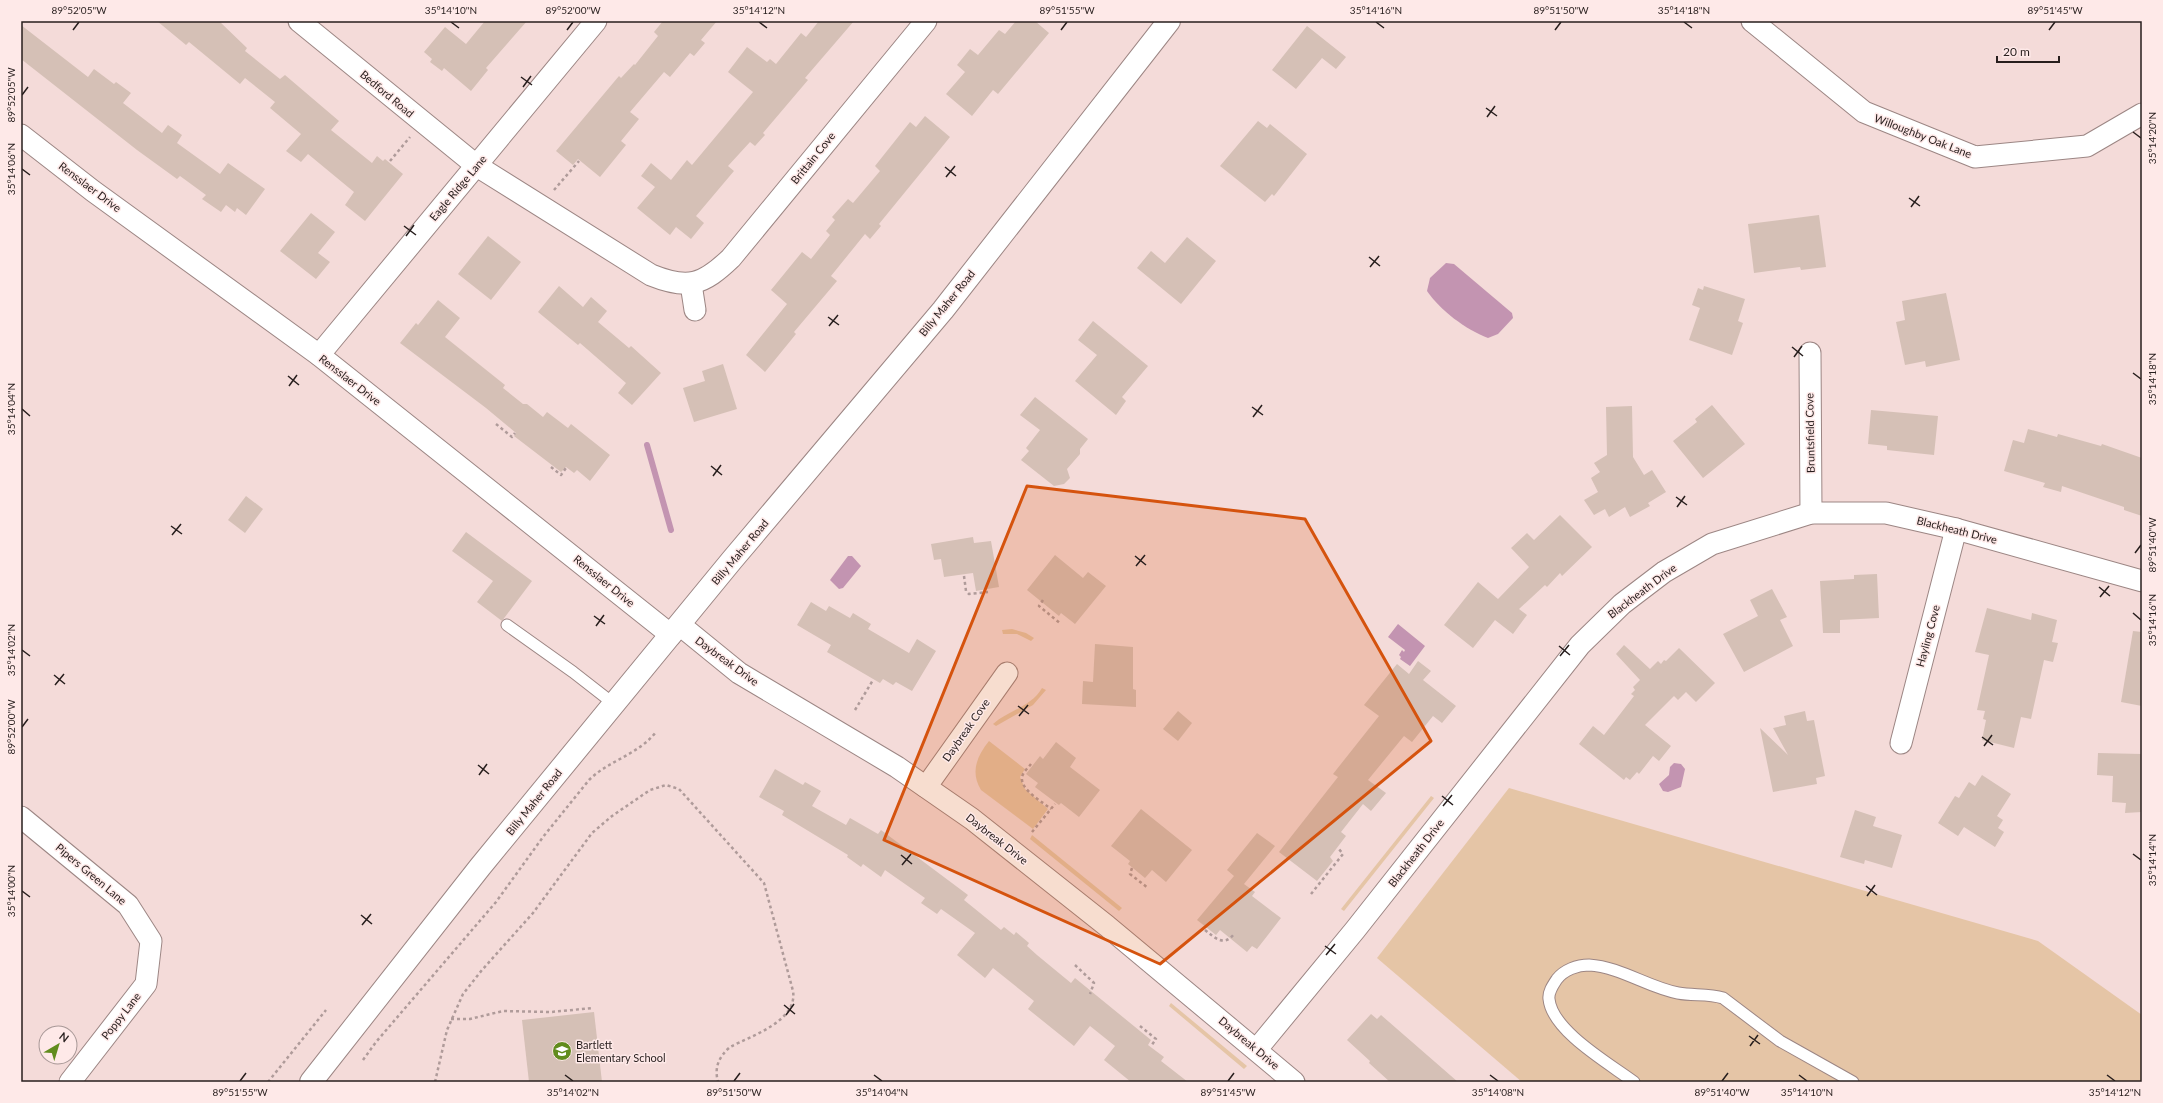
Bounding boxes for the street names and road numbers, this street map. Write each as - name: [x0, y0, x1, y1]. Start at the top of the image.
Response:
- street label: Bedford Road: [358, 67, 417, 120]
- street label: Willoughby Oak Lane: [1873, 111, 1974, 160]
- street label: Brittain Cove: [788, 129, 838, 186]
- street label: Eagle Ridge Lane: [426, 152, 489, 223]
- street label: Rensslaer Drive: [57, 159, 124, 214]
- street label: Billy Maher Road: [916, 267, 977, 338]
- street label: Rensslaer Drive: [317, 351, 384, 408]
- street label: Bruntsfield Cove: [1802, 393, 1817, 473]
- street label: Blackheath Drive: [1916, 513, 1999, 546]
- street label: Billy Maher Road: [708, 516, 771, 587]
- street label: Rensslaer Drive: [571, 552, 638, 609]
- street label: Blackheath Drive: [1605, 561, 1679, 621]
- street label: Hayling Cove: [1913, 603, 1942, 668]
- street label: Daybreak Drive: [693, 633, 762, 688]
- street label: Daybreak Cove: [939, 696, 992, 764]
- street label: Billy Maher Road: [503, 766, 564, 837]
- street label: Daybreak Drive: [964, 810, 1031, 867]
- street label: Blackheath Drive: [1385, 816, 1446, 889]
- street label: Pipers Green Lane: [53, 840, 129, 907]
- street label: Poppy Lane: [98, 989, 143, 1042]
- street label: Daybreak Drive: [1216, 1014, 1282, 1072]

